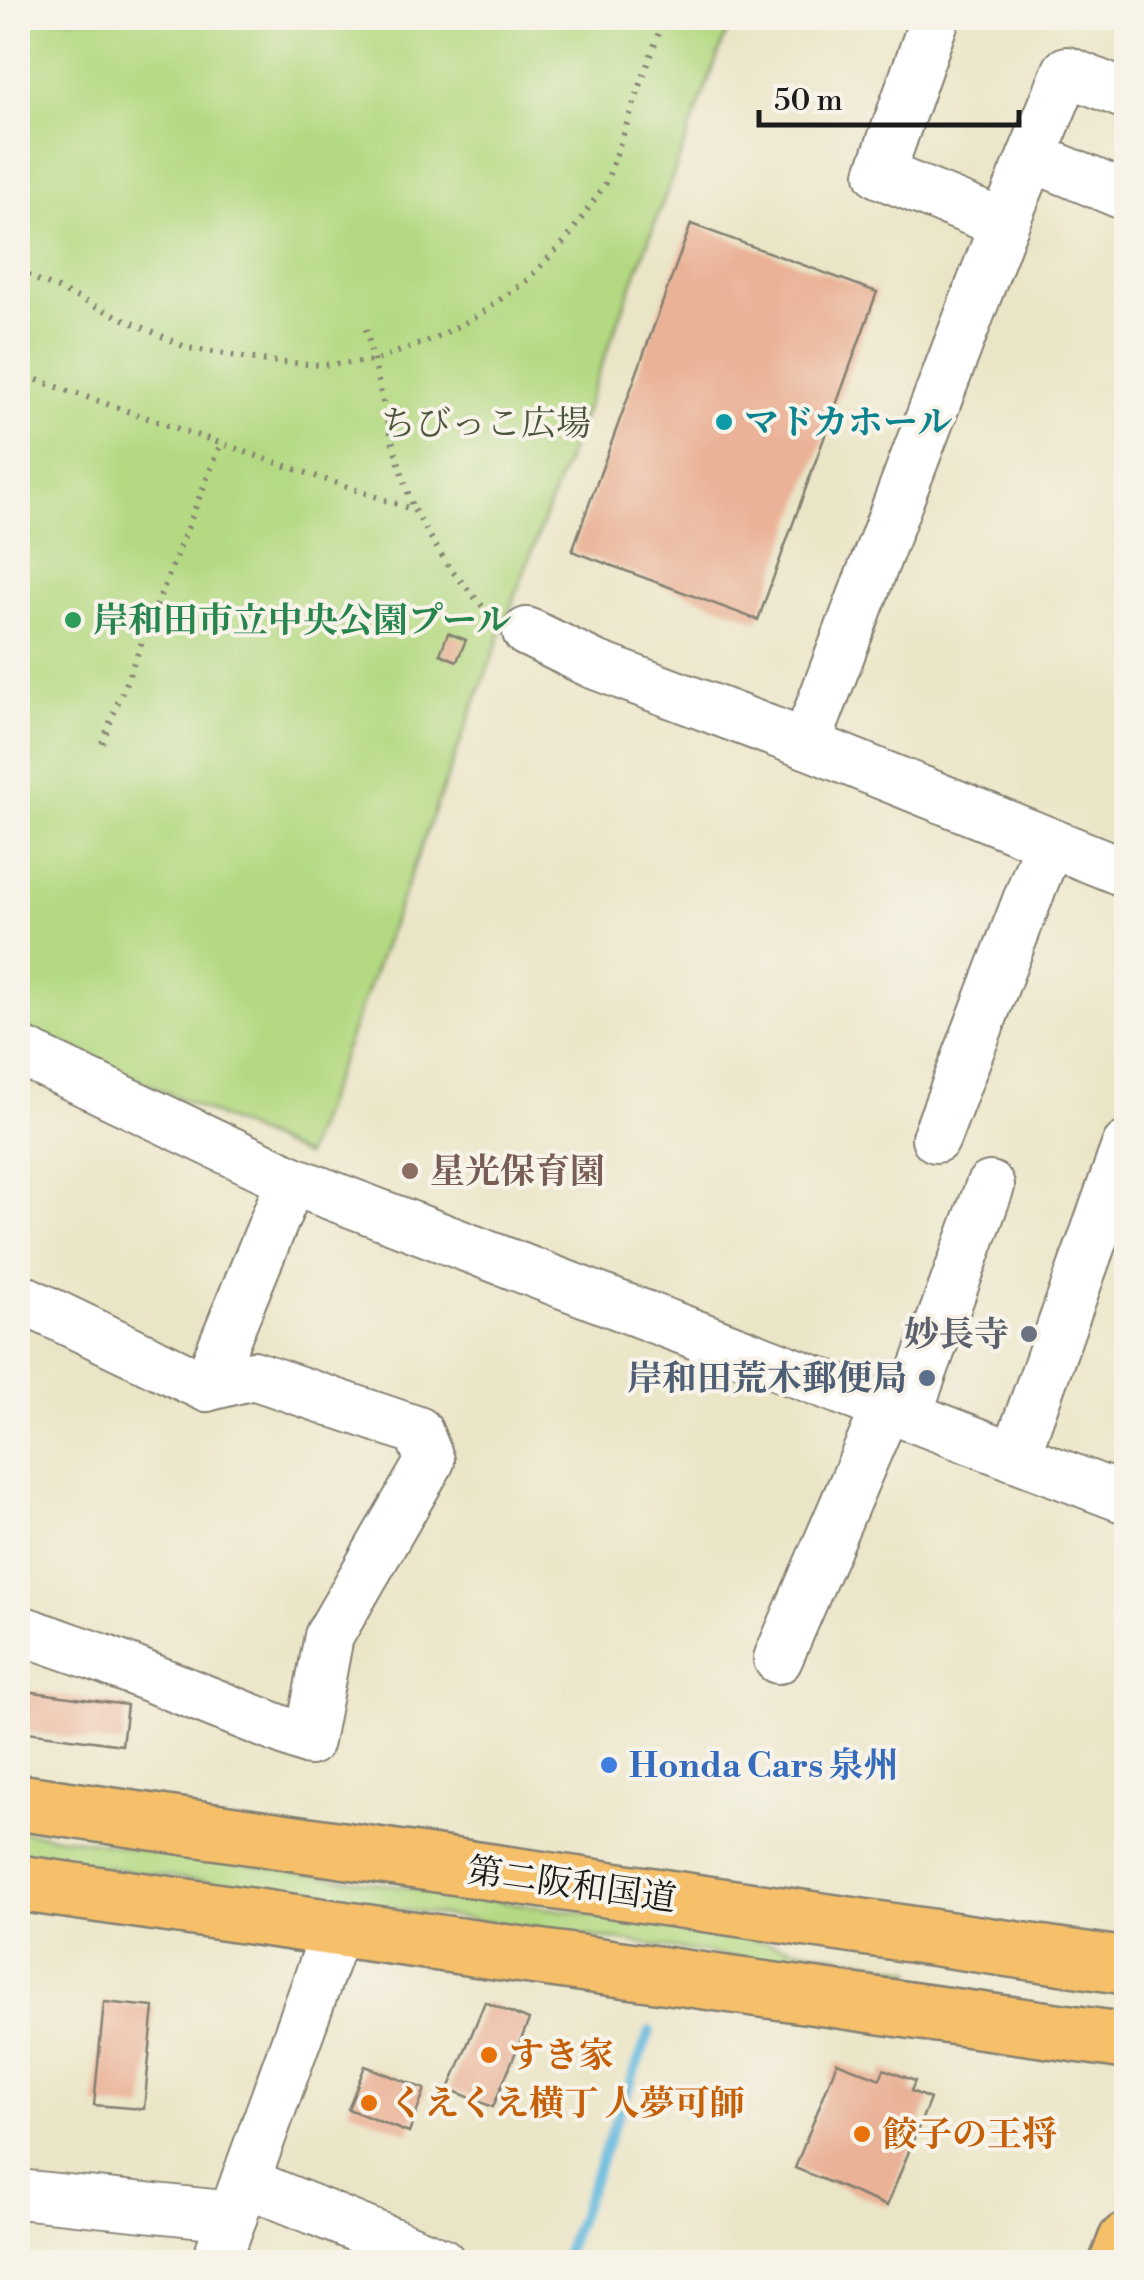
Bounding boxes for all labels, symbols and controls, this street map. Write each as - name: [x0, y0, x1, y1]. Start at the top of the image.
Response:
- scale bar: [759, 65, 1019, 127]
- text: 50 m: [774, 82, 843, 120]
- place label: マドカホール: [744, 402, 952, 445]
- park label: ちびっこ広場: [381, 403, 591, 446]
- marker: マドカホール: [713, 411, 735, 433]
- place label: 岸和田市立中央公園プール: [93, 600, 511, 643]
- marker: 岸和田市立中央公園プール: [62, 609, 84, 631]
- place label: 星光保育園: [430, 1151, 605, 1194]
- marker: 星光保育園: [399, 1160, 421, 1182]
- place label: 妙長寺: [904, 1314, 1009, 1357]
- marker: 妙長寺: [1018, 1323, 1040, 1345]
- place label: 岸和田荒木郵便局: [627, 1358, 907, 1401]
- marker: 岸和田荒木郵便局: [916, 1367, 938, 1389]
- place label: Honda Cars 泉州: [629, 1745, 899, 1788]
- marker: Honda Cars 泉州: [598, 1754, 620, 1776]
- street label: 第二阪和国道: [465, 1850, 679, 1921]
- place label: すき家: [509, 2035, 614, 2078]
- marker: すき家: [478, 2044, 500, 2066]
- place label: くえくえ横丁 人夢可師: [389, 2083, 745, 2126]
- marker: くえくえ横丁 人夢可師: [358, 2092, 380, 2114]
- place label: 餃子の王将: [882, 2114, 1057, 2157]
- marker: 餃子の王将: [851, 2123, 873, 2145]

